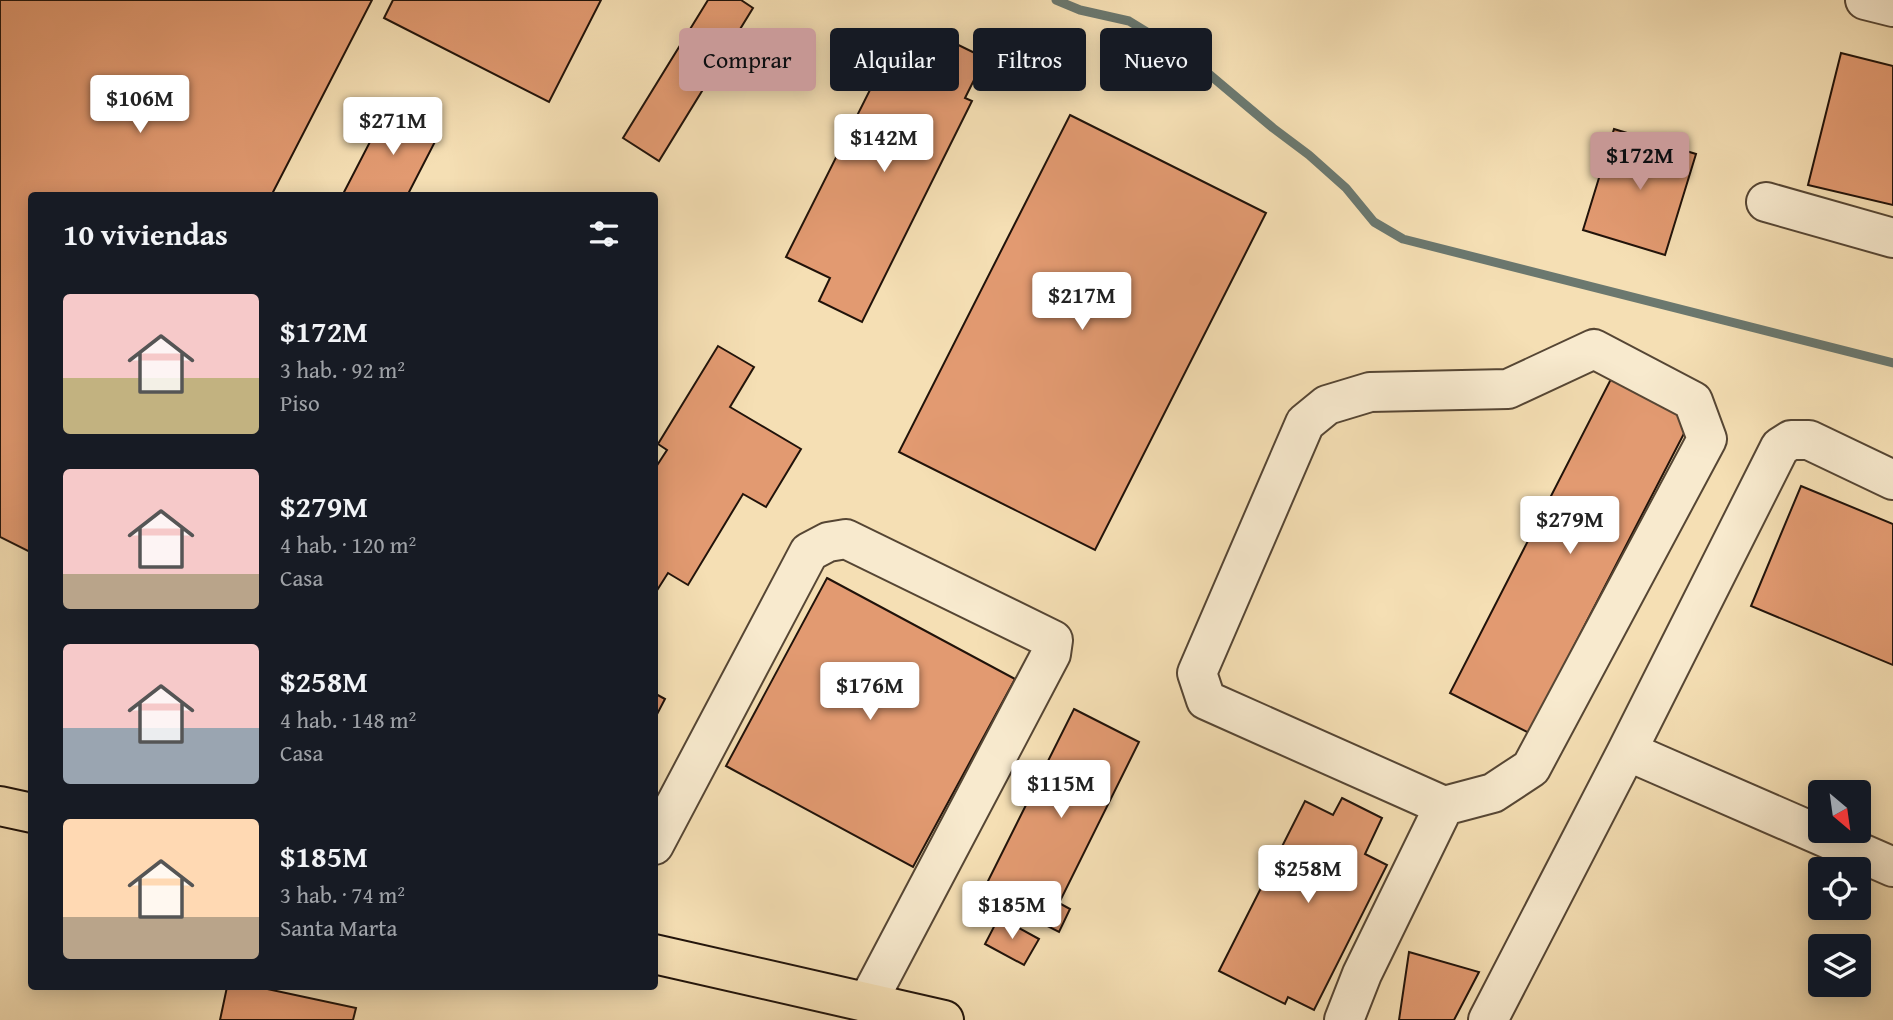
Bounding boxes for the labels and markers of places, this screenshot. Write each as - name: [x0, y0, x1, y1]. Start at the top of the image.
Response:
- pin: $106M: [91, 76, 189, 135]
- pin: $271M: [344, 97, 442, 157]
- pin: $142M: [835, 114, 933, 174]
- pin: $172M: [1591, 132, 1689, 192]
- pin: $217M: [1033, 272, 1131, 332]
- pin: $279M: [1521, 496, 1619, 556]
- pin: $176M: [821, 662, 919, 722]
- pin: $115M: [1012, 760, 1110, 820]
- pin: $258M: [1259, 846, 1357, 905]
- pin: $185M: [963, 881, 1061, 941]

